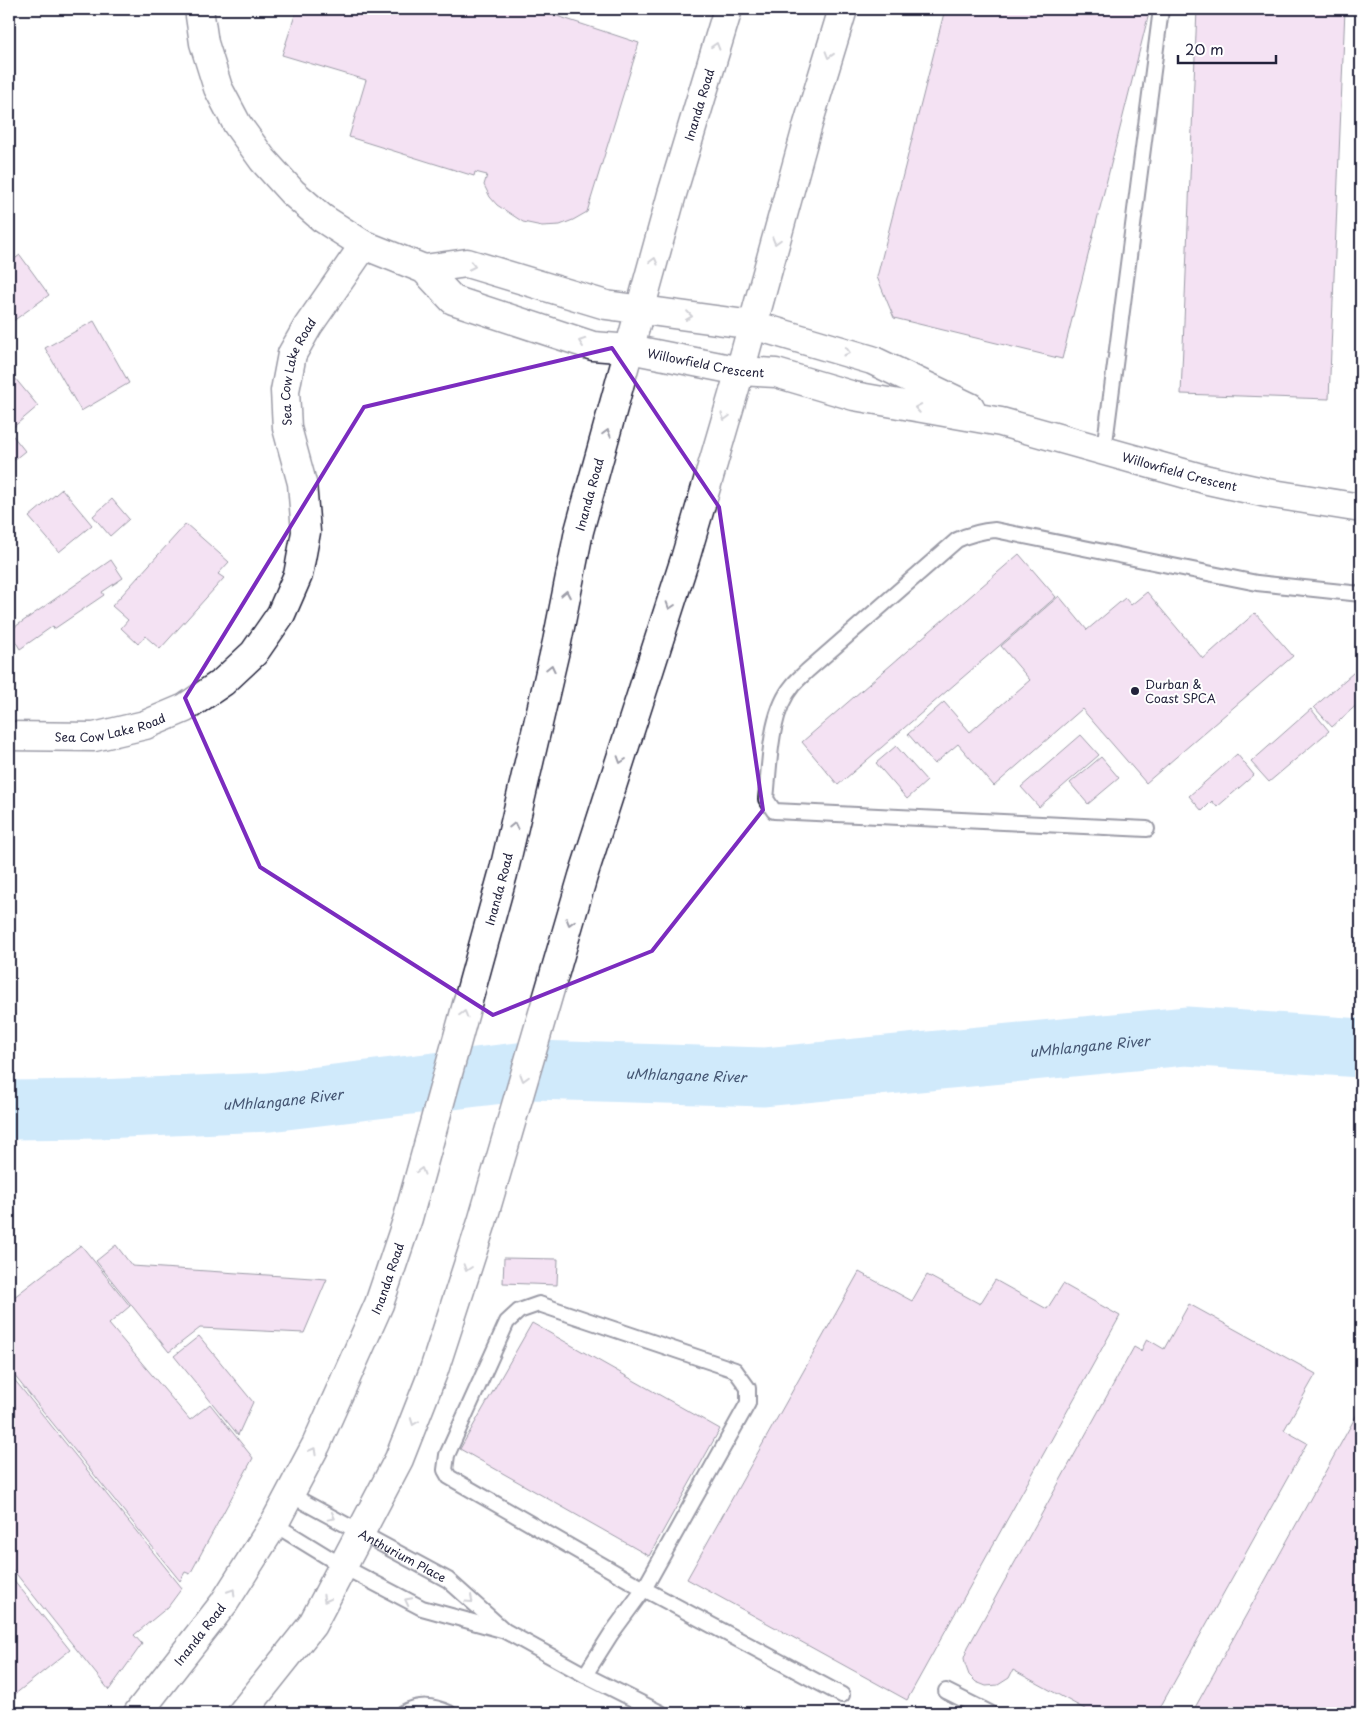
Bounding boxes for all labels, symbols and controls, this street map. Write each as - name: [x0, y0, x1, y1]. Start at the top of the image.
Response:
- scale bar: [1178, 32, 1275, 64]
- text: 20 m: [1185, 37, 1224, 60]
- one-way arrow: [710, 43, 720, 51]
- one-way arrow: [825, 51, 835, 59]
- street label: Inanda Road: [680, 66, 718, 143]
- one-way arrow: [772, 237, 782, 245]
- one-way arrow: [648, 258, 658, 266]
- one-way arrow: [468, 260, 477, 270]
- one-way arrow: [685, 310, 693, 320]
- street label: Sea Cow Lake Road: [276, 314, 320, 426]
- one-way arrow: [578, 338, 587, 348]
- street label: Willowfield Crescent: [646, 344, 765, 381]
- one-way arrow: [842, 347, 851, 357]
- one-way arrow: [914, 403, 923, 413]
- one-way arrow: [721, 412, 731, 421]
- one-way arrow: [601, 430, 611, 438]
- street label: Willowfield Crescent: [1120, 447, 1239, 495]
- street label: Inanda Road: [571, 456, 608, 533]
- one-way arrow: [561, 589, 571, 598]
- one-way arrow: [666, 601, 676, 609]
- one-way arrow: [545, 663, 556, 672]
- place label: Durban & Coast SPCA: [1145, 675, 1216, 707]
- marker: Durban & Coast SPCA: [1129, 685, 1141, 697]
- street label: Sea Cow Lake Road: [54, 708, 168, 746]
- one-way arrow: [616, 756, 626, 764]
- one-way arrow: [508, 822, 519, 830]
- street label: Inanda Road: [480, 851, 517, 927]
- one-way arrow: [565, 918, 575, 926]
- one-way arrow: [459, 1011, 469, 1019]
- water label: uMhlangane River: [1028, 1029, 1152, 1062]
- water label: uMhlangane River: [625, 1062, 748, 1087]
- one-way arrow: [519, 1074, 529, 1082]
- water label: uMhlangane River: [222, 1083, 345, 1114]
- one-way arrow: [415, 1167, 425, 1176]
- street label: Inanda Road: [367, 1240, 408, 1317]
- one-way arrow: [462, 1264, 472, 1272]
- one-way arrow: [410, 1417, 420, 1426]
- one-way arrow: [307, 1447, 317, 1456]
- one-way arrow: [326, 1511, 335, 1521]
- street label: Anthurium Place: [356, 1524, 449, 1586]
- one-way arrow: [225, 1588, 235, 1597]
- one-way arrow: [323, 1593, 333, 1602]
- one-way arrow: [465, 1594, 474, 1603]
- one-way arrow: [405, 1597, 414, 1607]
- street label: Inanda Road: [170, 1599, 230, 1669]

